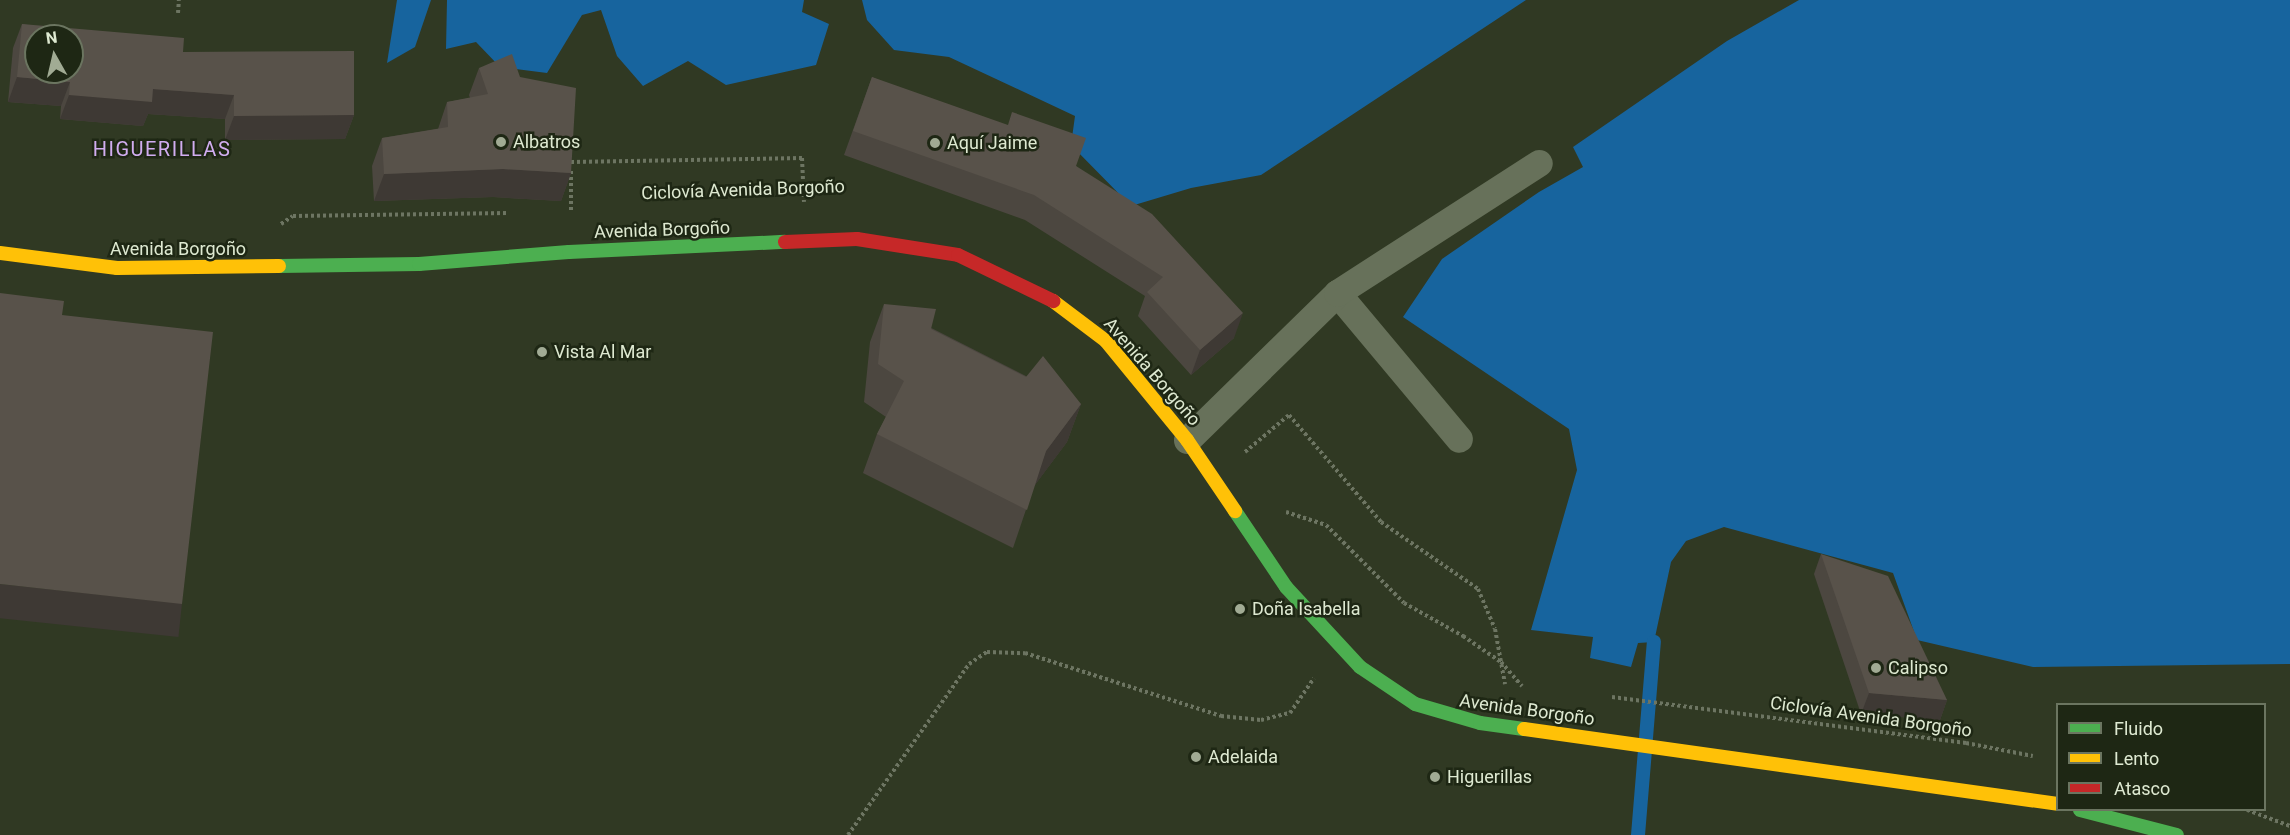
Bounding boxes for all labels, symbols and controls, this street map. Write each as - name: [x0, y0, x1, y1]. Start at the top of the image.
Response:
- north arrow: [24, 24, 84, 84]
- text: N: [45, 27, 59, 48]
- place label: Albatros: [513, 131, 580, 153]
- place label: Aquí Jaime: [947, 132, 1037, 154]
- marker: Albatros: [494, 135, 508, 149]
- marker: Aquí Jaime: [928, 136, 942, 150]
- district label: HIGUERILLAS: [93, 137, 231, 161]
- street label: Ciclovía Avenida Borgoño: [641, 176, 845, 204]
- street label: Avenida Borgoño: [594, 217, 730, 243]
- street label: Avenida Borgoño: [110, 238, 246, 260]
- street label: Avenida Borgoño: [1099, 314, 1205, 430]
- place label: Vista Al Mar: [554, 341, 651, 363]
- marker: Vista Al Mar: [535, 345, 549, 359]
- place label: Doña Isabella: [1252, 598, 1360, 620]
- marker: Doña Isabella: [1233, 602, 1247, 616]
- place label: Calipso: [1888, 657, 1948, 679]
- marker: Calipso: [1869, 661, 1883, 675]
- street label: Avenida Borgoño: [1458, 690, 1596, 730]
- street label: Ciclovía Avenida Borgoño: [1769, 692, 1973, 742]
- legend: [2056, 703, 2266, 811]
- text: Fluido: [2114, 718, 2163, 739]
- place label: Adelaida: [1208, 746, 1278, 768]
- text: Lento: [2114, 748, 2159, 769]
- marker: Adelaida: [1189, 750, 1203, 764]
- place label: Higuerillas: [1447, 766, 1532, 788]
- marker: Higuerillas: [1428, 770, 1442, 784]
- text: Atasco: [2114, 778, 2170, 799]

